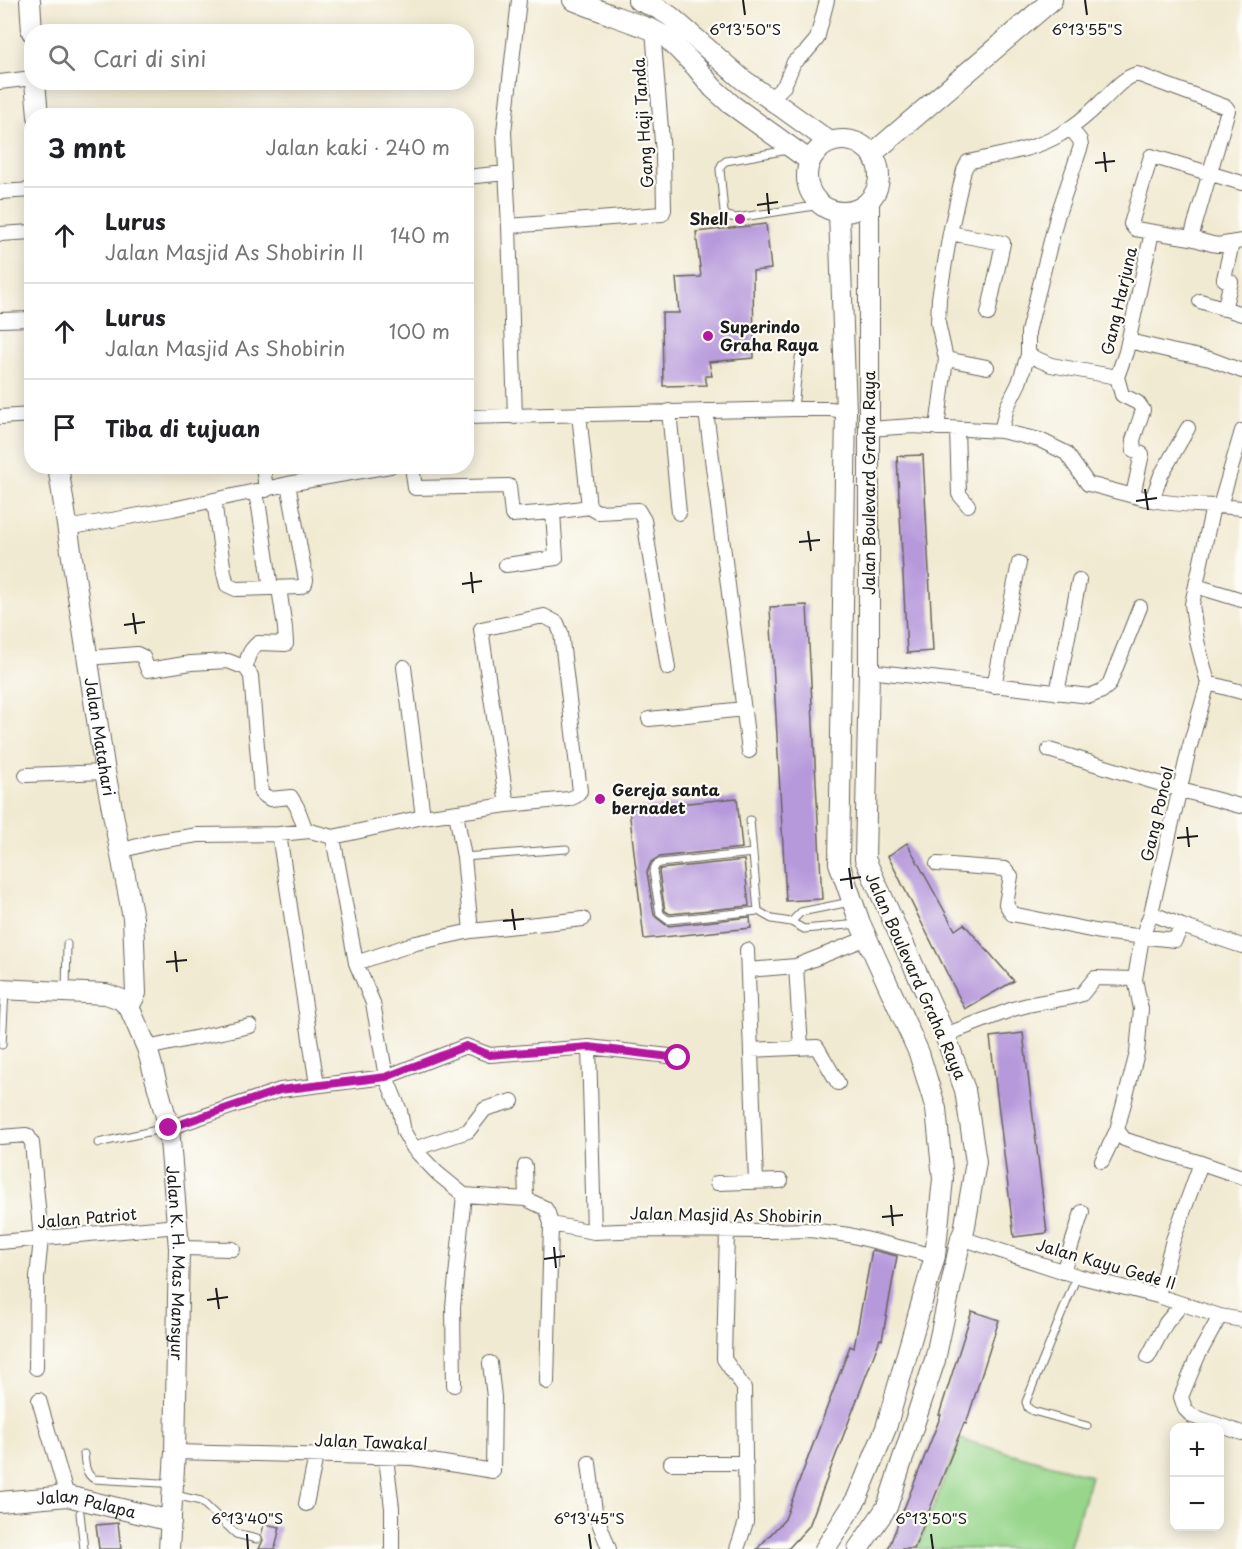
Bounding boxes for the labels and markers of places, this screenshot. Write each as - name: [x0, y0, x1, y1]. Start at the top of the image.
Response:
- place label: Shell: [690, 206, 728, 230]
- marker: Shell: [733, 212, 747, 226]
- place label: Superindo Graha Raya: [720, 314, 819, 356]
- marker: Superindo Graha Raya: [701, 329, 715, 343]
- place label: Gereja santa bernadet: [612, 777, 720, 819]
- marker: Gereja santa bernadet: [593, 792, 607, 806]

